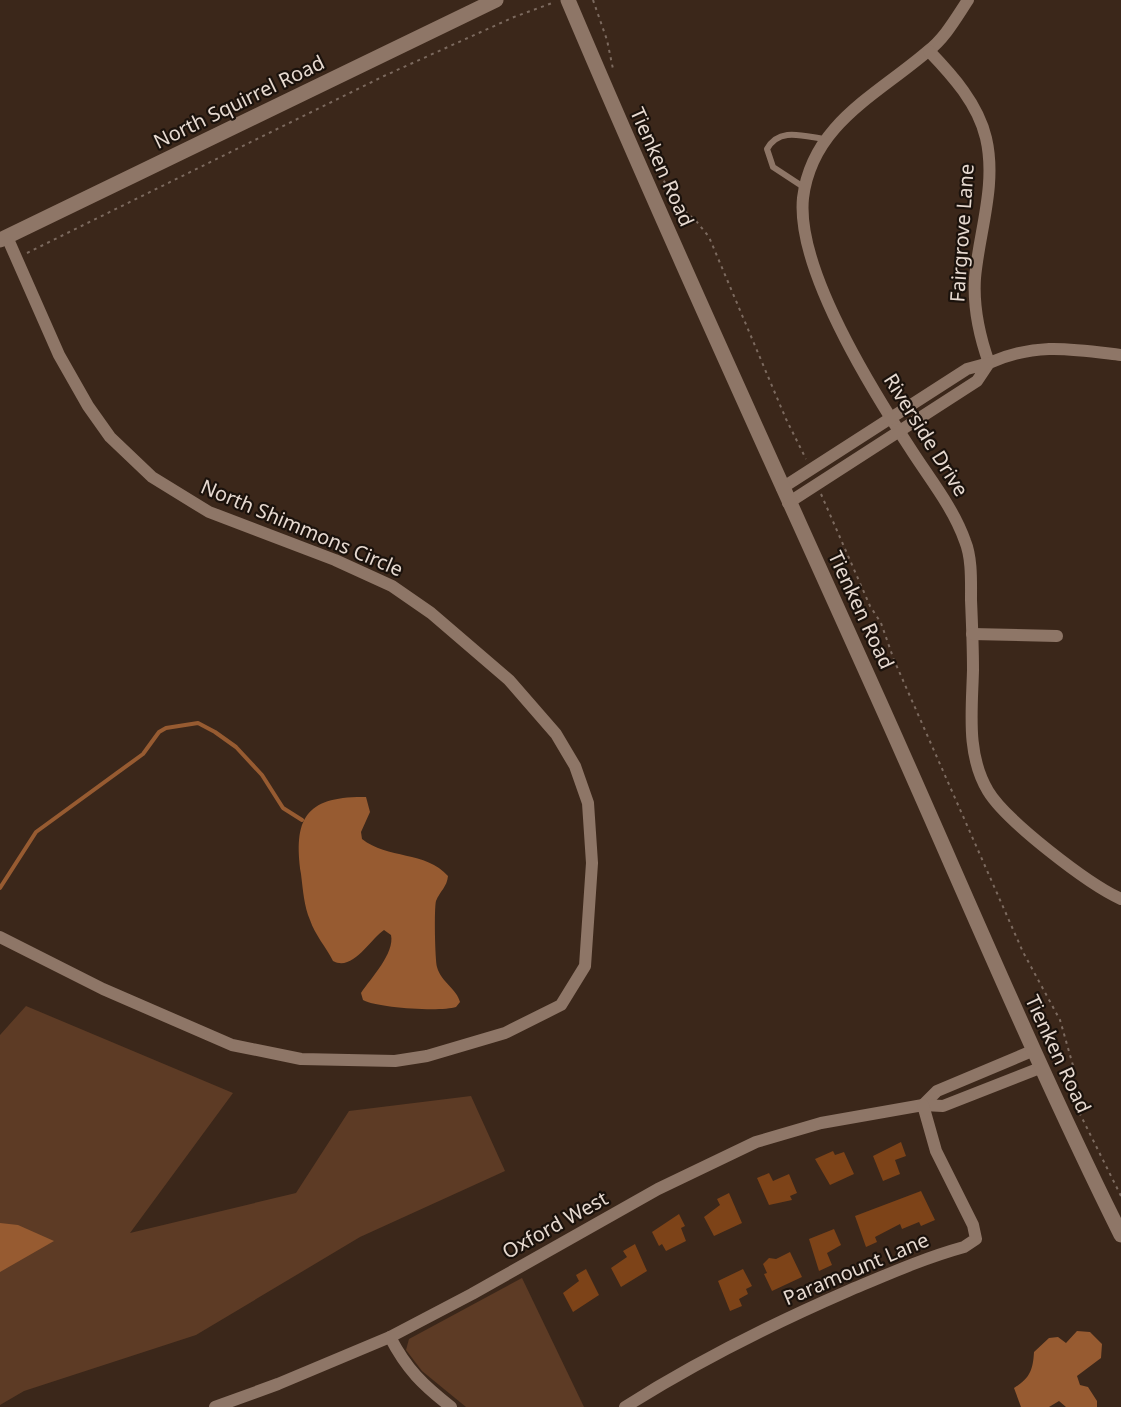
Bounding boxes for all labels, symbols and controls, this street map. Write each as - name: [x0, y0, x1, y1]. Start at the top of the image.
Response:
- street label: North Squirrel Road: [149, 48, 329, 155]
- street label: Tienken Road: [624, 103, 701, 231]
- street label: Fairgrove Lane: [943, 163, 980, 303]
- street label: Riverside Drive: [878, 368, 975, 501]
- street label: North Shimmons Circle: [197, 473, 407, 582]
- street label: Tienken Road: [822, 546, 901, 673]
- street label: Tienken Road: [1019, 990, 1098, 1117]
- street label: Oxford West: [497, 1184, 612, 1265]
- street label: Paramount Lane: [779, 1226, 933, 1311]

